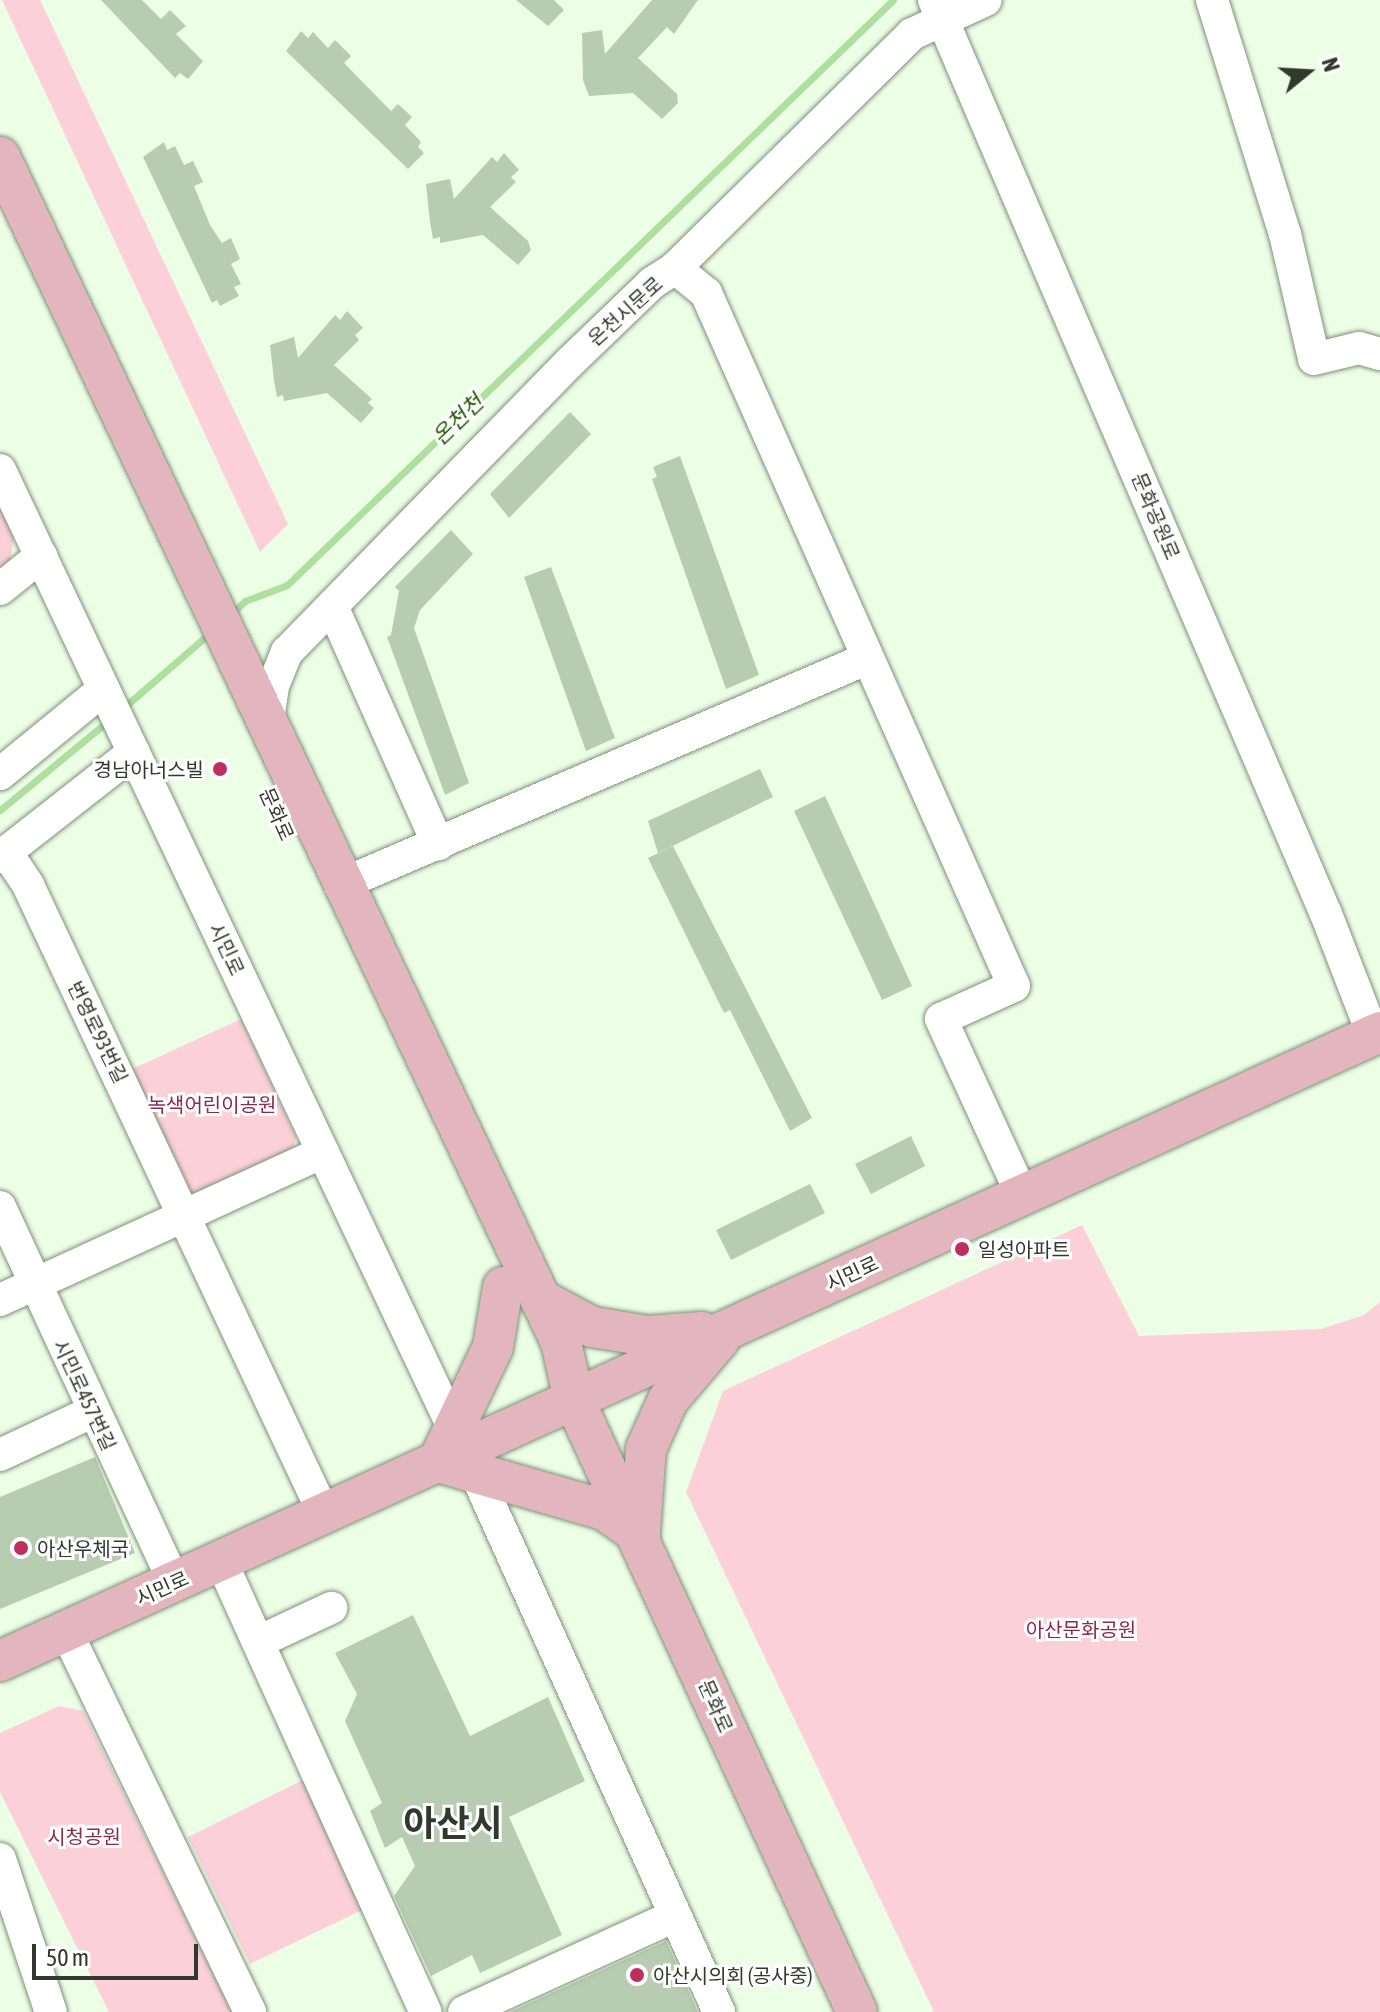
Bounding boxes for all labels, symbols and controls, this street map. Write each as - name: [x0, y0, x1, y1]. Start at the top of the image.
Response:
- north arrow: [1268, 32, 1348, 112]
- text: N: [1316, 54, 1345, 75]
- street label: 온천시문로: [583, 271, 667, 351]
- water label: 온천천: [427, 389, 489, 451]
- street label: 문화공원로: [1127, 469, 1185, 563]
- place label: 경남아너스빌: [94, 757, 204, 781]
- marker: 경남아너스빌: [211, 760, 229, 778]
- street label: 문화로: [255, 784, 299, 844]
- street label: 시민로: [204, 919, 250, 979]
- street label: 번영로93번길: [63, 977, 133, 1087]
- park label: 녹색어린이공원: [148, 1092, 276, 1116]
- place label: 일성아파트: [978, 1237, 1070, 1261]
- marker: 일성아파트: [953, 1240, 971, 1258]
- street label: 시민로: [822, 1250, 882, 1296]
- street label: 시민로457번길: [49, 1335, 121, 1455]
- place label: 아산우체국: [37, 1536, 129, 1560]
- marker: 아산우체국: [12, 1539, 30, 1557]
- street label: 시민로: [132, 1566, 192, 1610]
- park label: 아산문화공원: [1026, 1617, 1136, 1641]
- street label: 문화로: [694, 1676, 738, 1736]
- district label: 아산시: [403, 1802, 503, 1846]
- park label: 시청공원: [47, 1824, 121, 1848]
- scale bar: [36, 1928, 202, 1978]
- text: 50 m: [46, 1944, 89, 1971]
- place label: 아산시의회 (공사중): [653, 1963, 813, 1987]
- marker: 아산시의회 (공사중): [628, 1966, 646, 1984]

